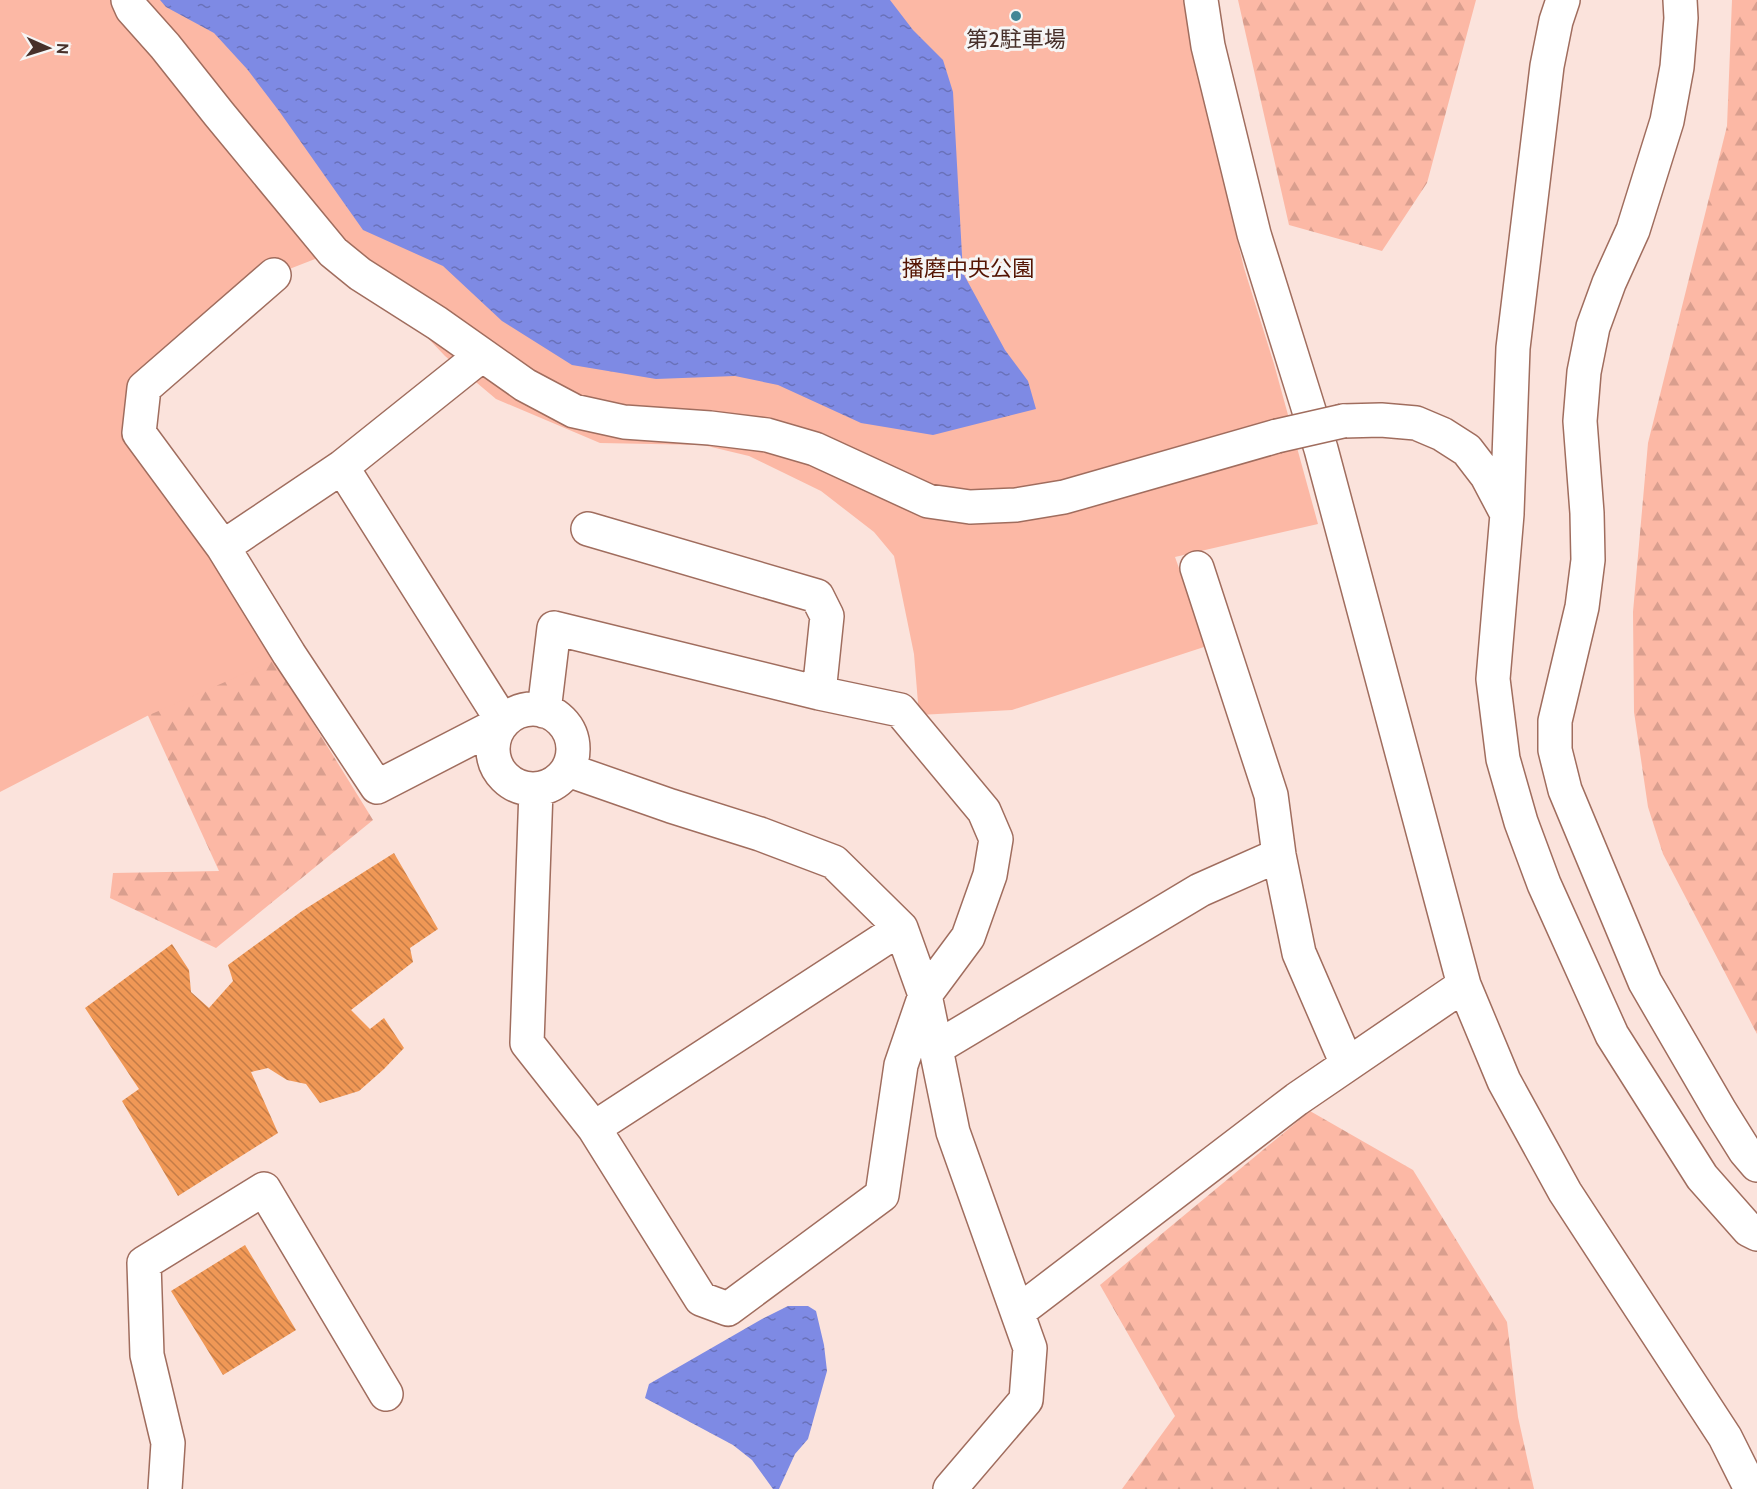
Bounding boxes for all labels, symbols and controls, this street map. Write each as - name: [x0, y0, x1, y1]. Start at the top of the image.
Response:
- marker: 第2駐車場: [1009, 9, 1023, 23]
- north arrow: [18, 18, 78, 78]
- place label: 第2駐車場: [966, 26, 1066, 53]
- text: N: [53, 43, 72, 55]
- park label: 播磨中央公園: [902, 255, 1034, 282]

